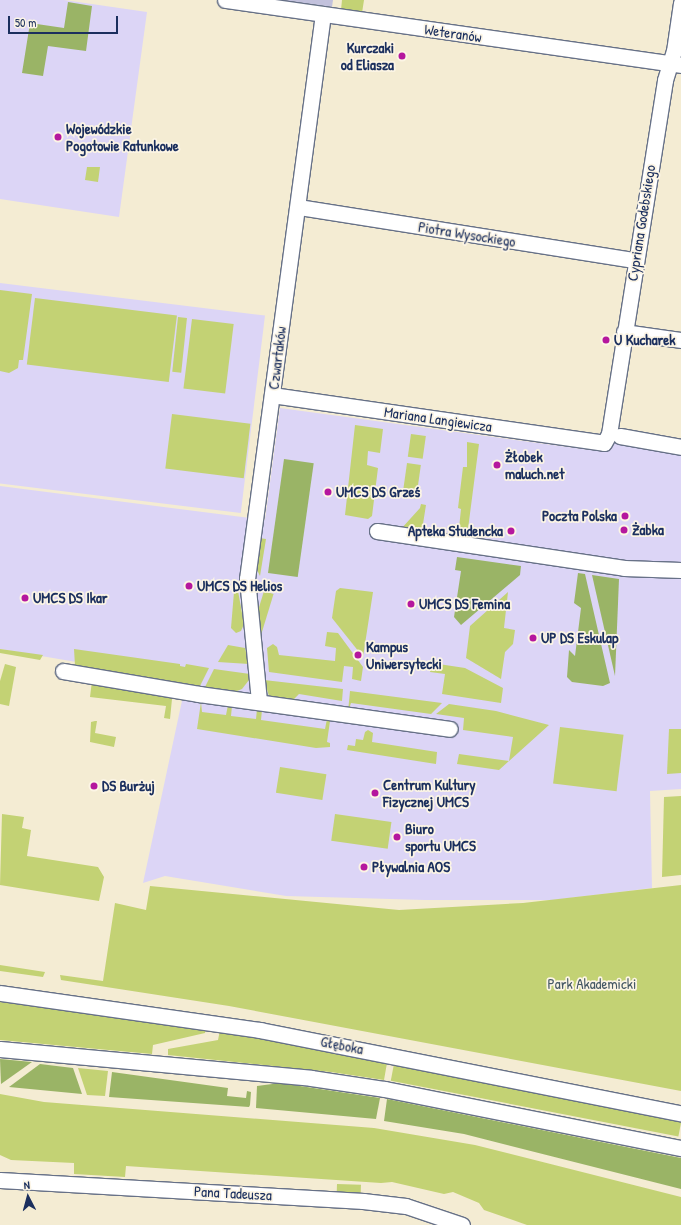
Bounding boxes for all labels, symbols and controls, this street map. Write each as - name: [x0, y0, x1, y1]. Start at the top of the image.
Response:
- scale bar: [10, 8, 120, 34]
- text: 50 m: [15, 14, 36, 31]
- street label: Weteranów: [423, 20, 483, 46]
- place label: Kurczaki od Eliasza: [341, 38, 394, 73]
- marker: Kurczaki od Eliasza: [397, 51, 407, 61]
- place label: Wojewódzkie Pogotowie Ratunkowe: [66, 119, 179, 154]
- marker: Wojewódzkie Pogotowie Ratunkowe: [53, 132, 63, 142]
- street label: Cypriana Godebskiego: [623, 164, 659, 282]
- street label: Piotra Wysockiego: [417, 217, 517, 251]
- street label: Czwartaków: [264, 325, 290, 391]
- place label: U Kucharek: [614, 331, 676, 349]
- marker: U Kucharek: [601, 335, 611, 345]
- street label: Mariana Langiewicza: [383, 403, 493, 435]
- place label: Żłobek maluch.net: [505, 447, 564, 482]
- marker: Żłobek maluch.net: [492, 460, 502, 470]
- place label: UMCS DS Grześ: [336, 483, 420, 501]
- marker: UMCS DS Grześ: [323, 487, 333, 497]
- place label: Poczta Polska: [542, 507, 617, 525]
- marker: Poczta Polska: [620, 511, 630, 521]
- place label: Żabka: [632, 521, 664, 539]
- place label: Apteka Studencka: [408, 522, 503, 540]
- marker: Żabka: [619, 525, 629, 535]
- marker: Apteka Studencka: [506, 526, 516, 536]
- place label: UMCS DS Helios: [197, 577, 282, 595]
- marker: UMCS DS Helios: [184, 581, 194, 591]
- place label: UMCS DS Ikar: [33, 589, 108, 607]
- marker: UMCS DS Ikar: [20, 593, 30, 603]
- place label: UMCS DS Femina: [419, 595, 510, 613]
- marker: UMCS DS Femina: [406, 599, 416, 609]
- place label: UP DS Eskulap: [541, 629, 618, 647]
- marker: UP DS Eskulap: [528, 633, 538, 643]
- place label: Kampus Uniwersytecki: [366, 637, 442, 672]
- marker: Kampus Uniwersytecki: [353, 650, 363, 660]
- place label: Centrum Kultury Fizycznej UMCS: [383, 775, 476, 810]
- place label: DS Burżuj: [102, 777, 155, 795]
- marker: DS Burżuj: [89, 781, 99, 791]
- marker: Centrum Kultury Fizycznej UMCS: [370, 788, 380, 798]
- place label: Biuro sportu UMCS: [405, 819, 476, 854]
- marker: Biuro sportu UMCS: [392, 832, 402, 842]
- place label: Pływalnia AOS: [372, 858, 450, 876]
- marker: Pływalnia AOS: [359, 862, 369, 872]
- park label: Park Akademicki: [548, 975, 636, 993]
- street label: Głęboka: [319, 1032, 365, 1058]
- north arrow: [8, 1177, 48, 1217]
- text: N: [23, 1178, 30, 1192]
- street label: Pana Tadeusza: [194, 1182, 272, 1204]

